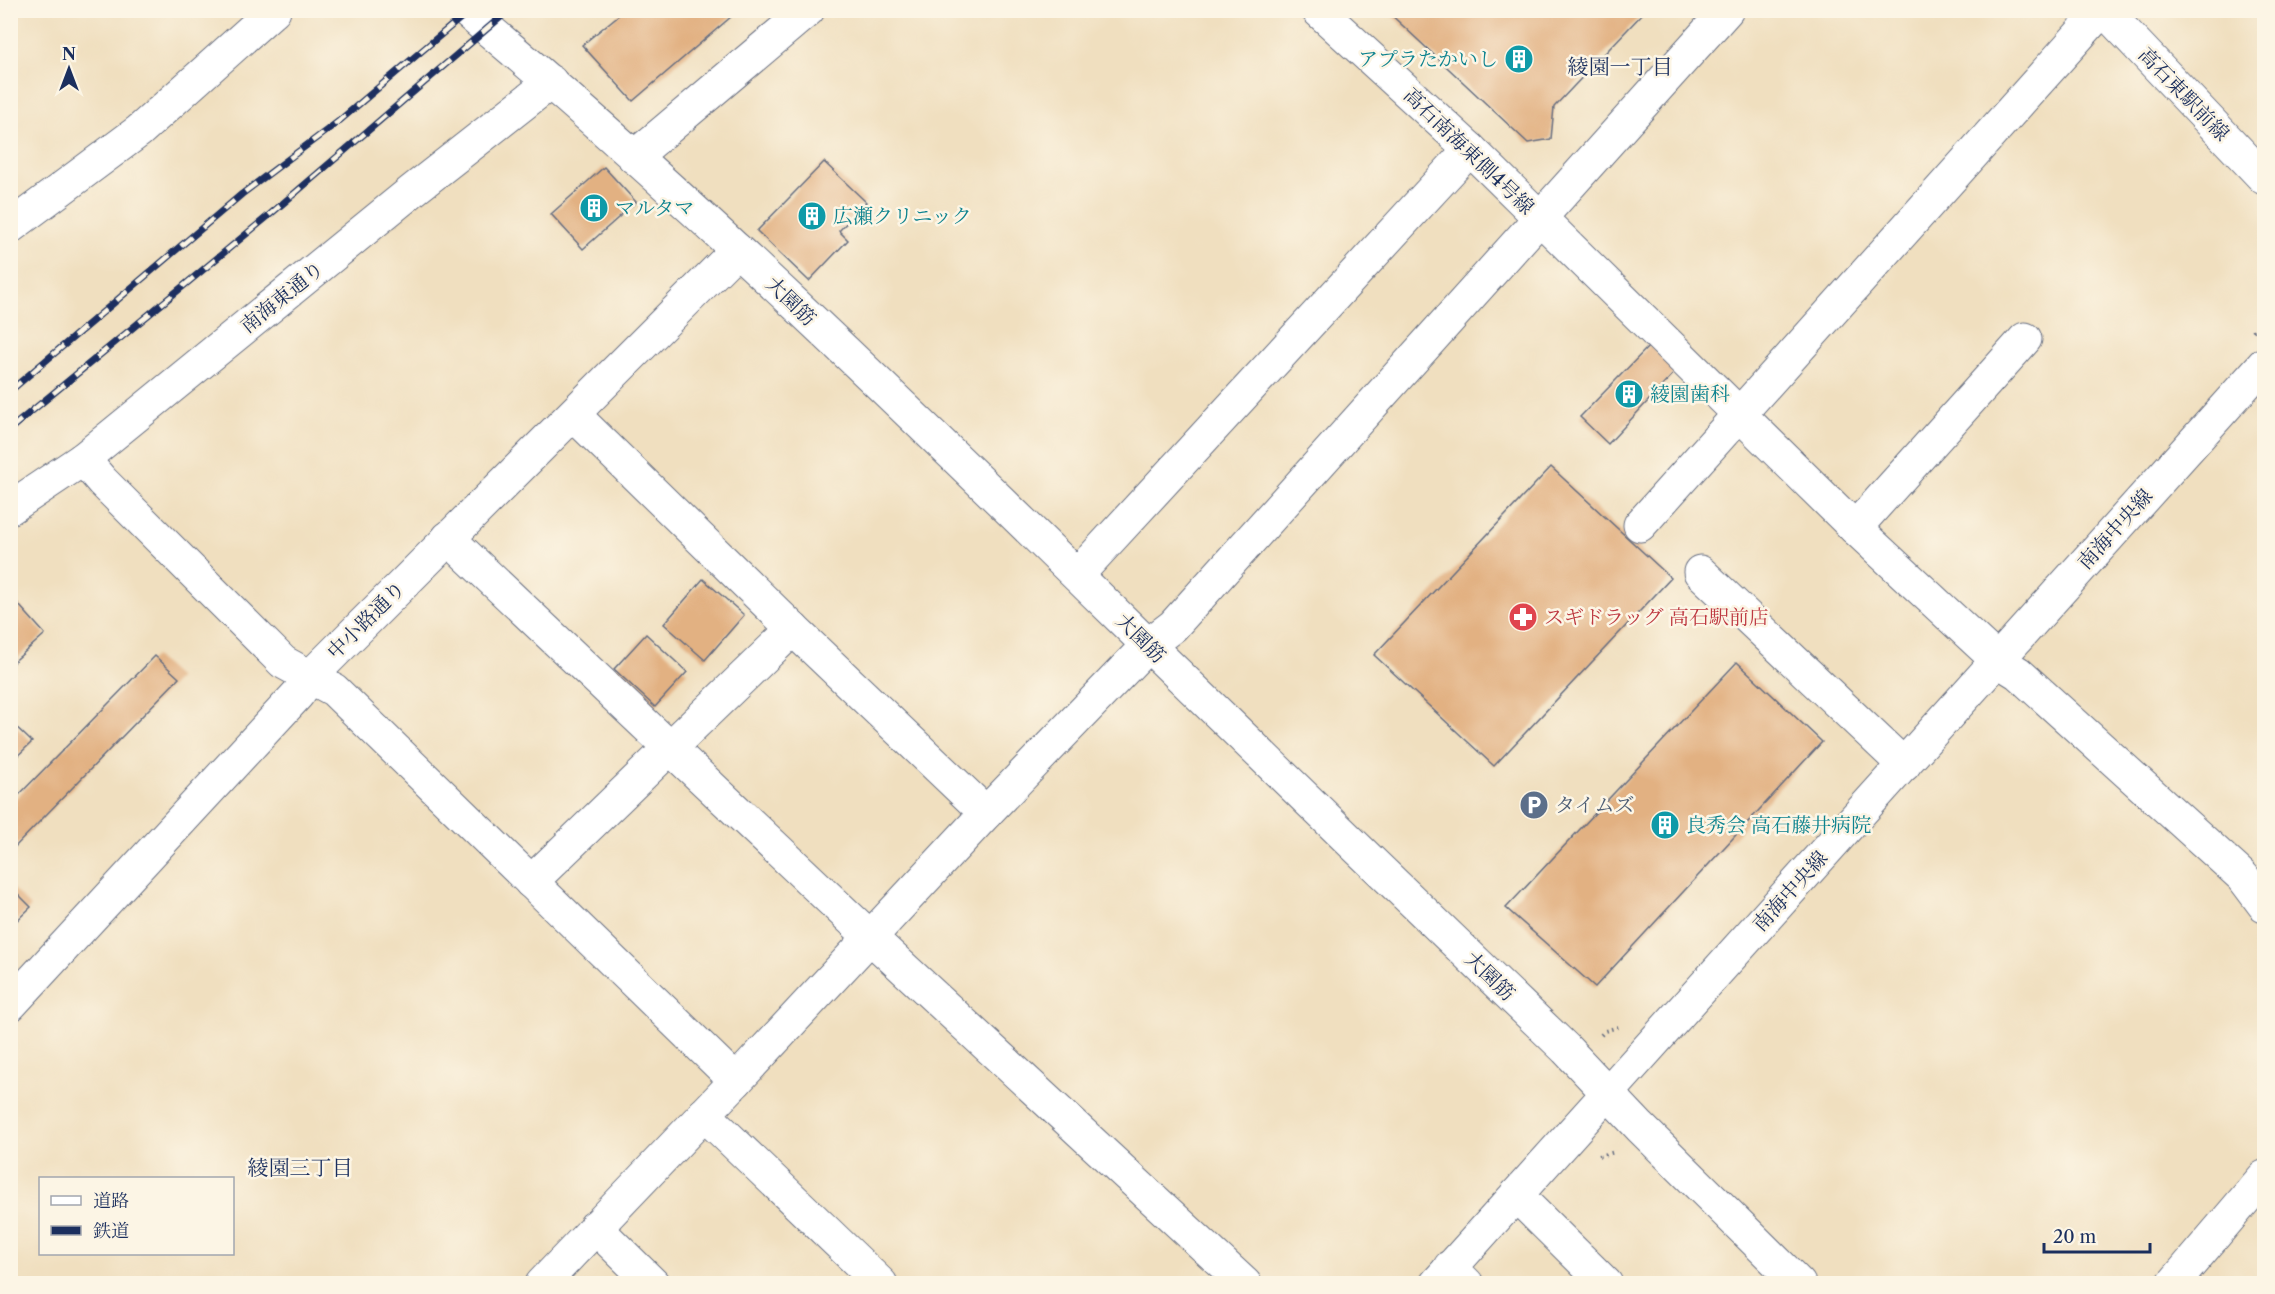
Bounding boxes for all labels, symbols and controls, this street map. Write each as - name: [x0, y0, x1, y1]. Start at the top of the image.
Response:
- north arrow: [39, 39, 99, 99]
- building icon: アプラたかいし: [1503, 43, 1535, 75]
- street label: 高石東駅前線: [2134, 43, 2234, 145]
- text: N: [62, 44, 76, 64]
- place label: アプラたかいし: [1358, 47, 1498, 71]
- district label: 綾園一丁目: [1568, 54, 1673, 79]
- street label: 高石南海東側4号線: [1399, 83, 1539, 219]
- building icon: マルタマ: [578, 192, 610, 224]
- place label: マルタマ: [615, 196, 694, 220]
- building icon: 広瀬クリニック: [796, 200, 828, 232]
- place label: 広瀬クリニック: [833, 204, 972, 228]
- street label: 南海東通り: [236, 256, 328, 338]
- street label: 大園筋: [761, 272, 821, 330]
- building icon: 綾園歯科: [1613, 378, 1645, 410]
- place label: 綾園歯科: [1650, 382, 1730, 406]
- street label: 南海中央線: [2073, 484, 2157, 574]
- street label: 中小路通り: [322, 576, 410, 664]
- pharmacy icon: スギドラッグ 高石駅前店: [1507, 601, 1539, 633]
- place label: スギドラッグ 高石駅前店: [1544, 605, 1769, 629]
- street label: 大園筋: [1111, 608, 1171, 668]
- parking icon: タイムズ: [1518, 789, 1550, 821]
- place label: タイムズ: [1555, 793, 1635, 817]
- building icon: 良秀会 高石藤井病院: [1649, 809, 1681, 841]
- place label: 良秀会 高石藤井病院: [1686, 813, 1871, 837]
- street label: 南海中央線: [1748, 846, 1832, 936]
- street label: 大園筋: [1460, 947, 1520, 1005]
- district label: 綾園三丁目: [248, 1155, 353, 1180]
- legend: [39, 1177, 234, 1255]
- text: 道路: [93, 1190, 129, 1212]
- scale bar: [2044, 1216, 2150, 1254]
- text: 鉄道: [93, 1220, 129, 1242]
- text: 20 m: [2053, 1226, 2097, 1248]

